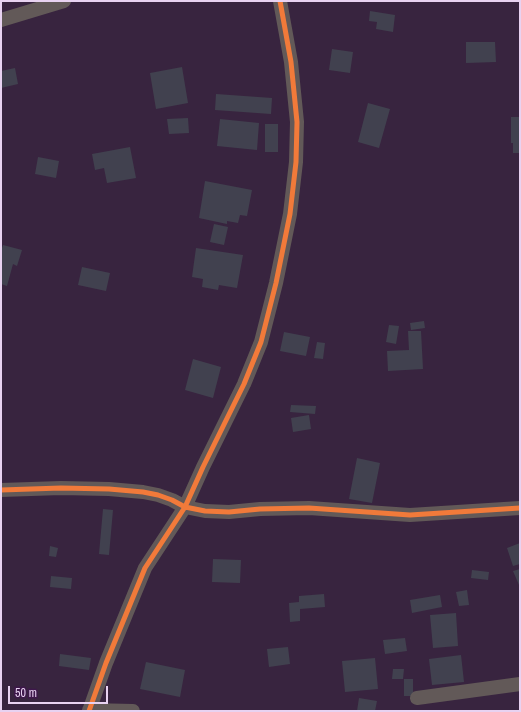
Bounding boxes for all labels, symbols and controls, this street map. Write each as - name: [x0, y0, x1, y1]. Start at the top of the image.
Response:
- scale bar: [10, 678, 110, 704]
- text: 50 m: [15, 685, 37, 701]

